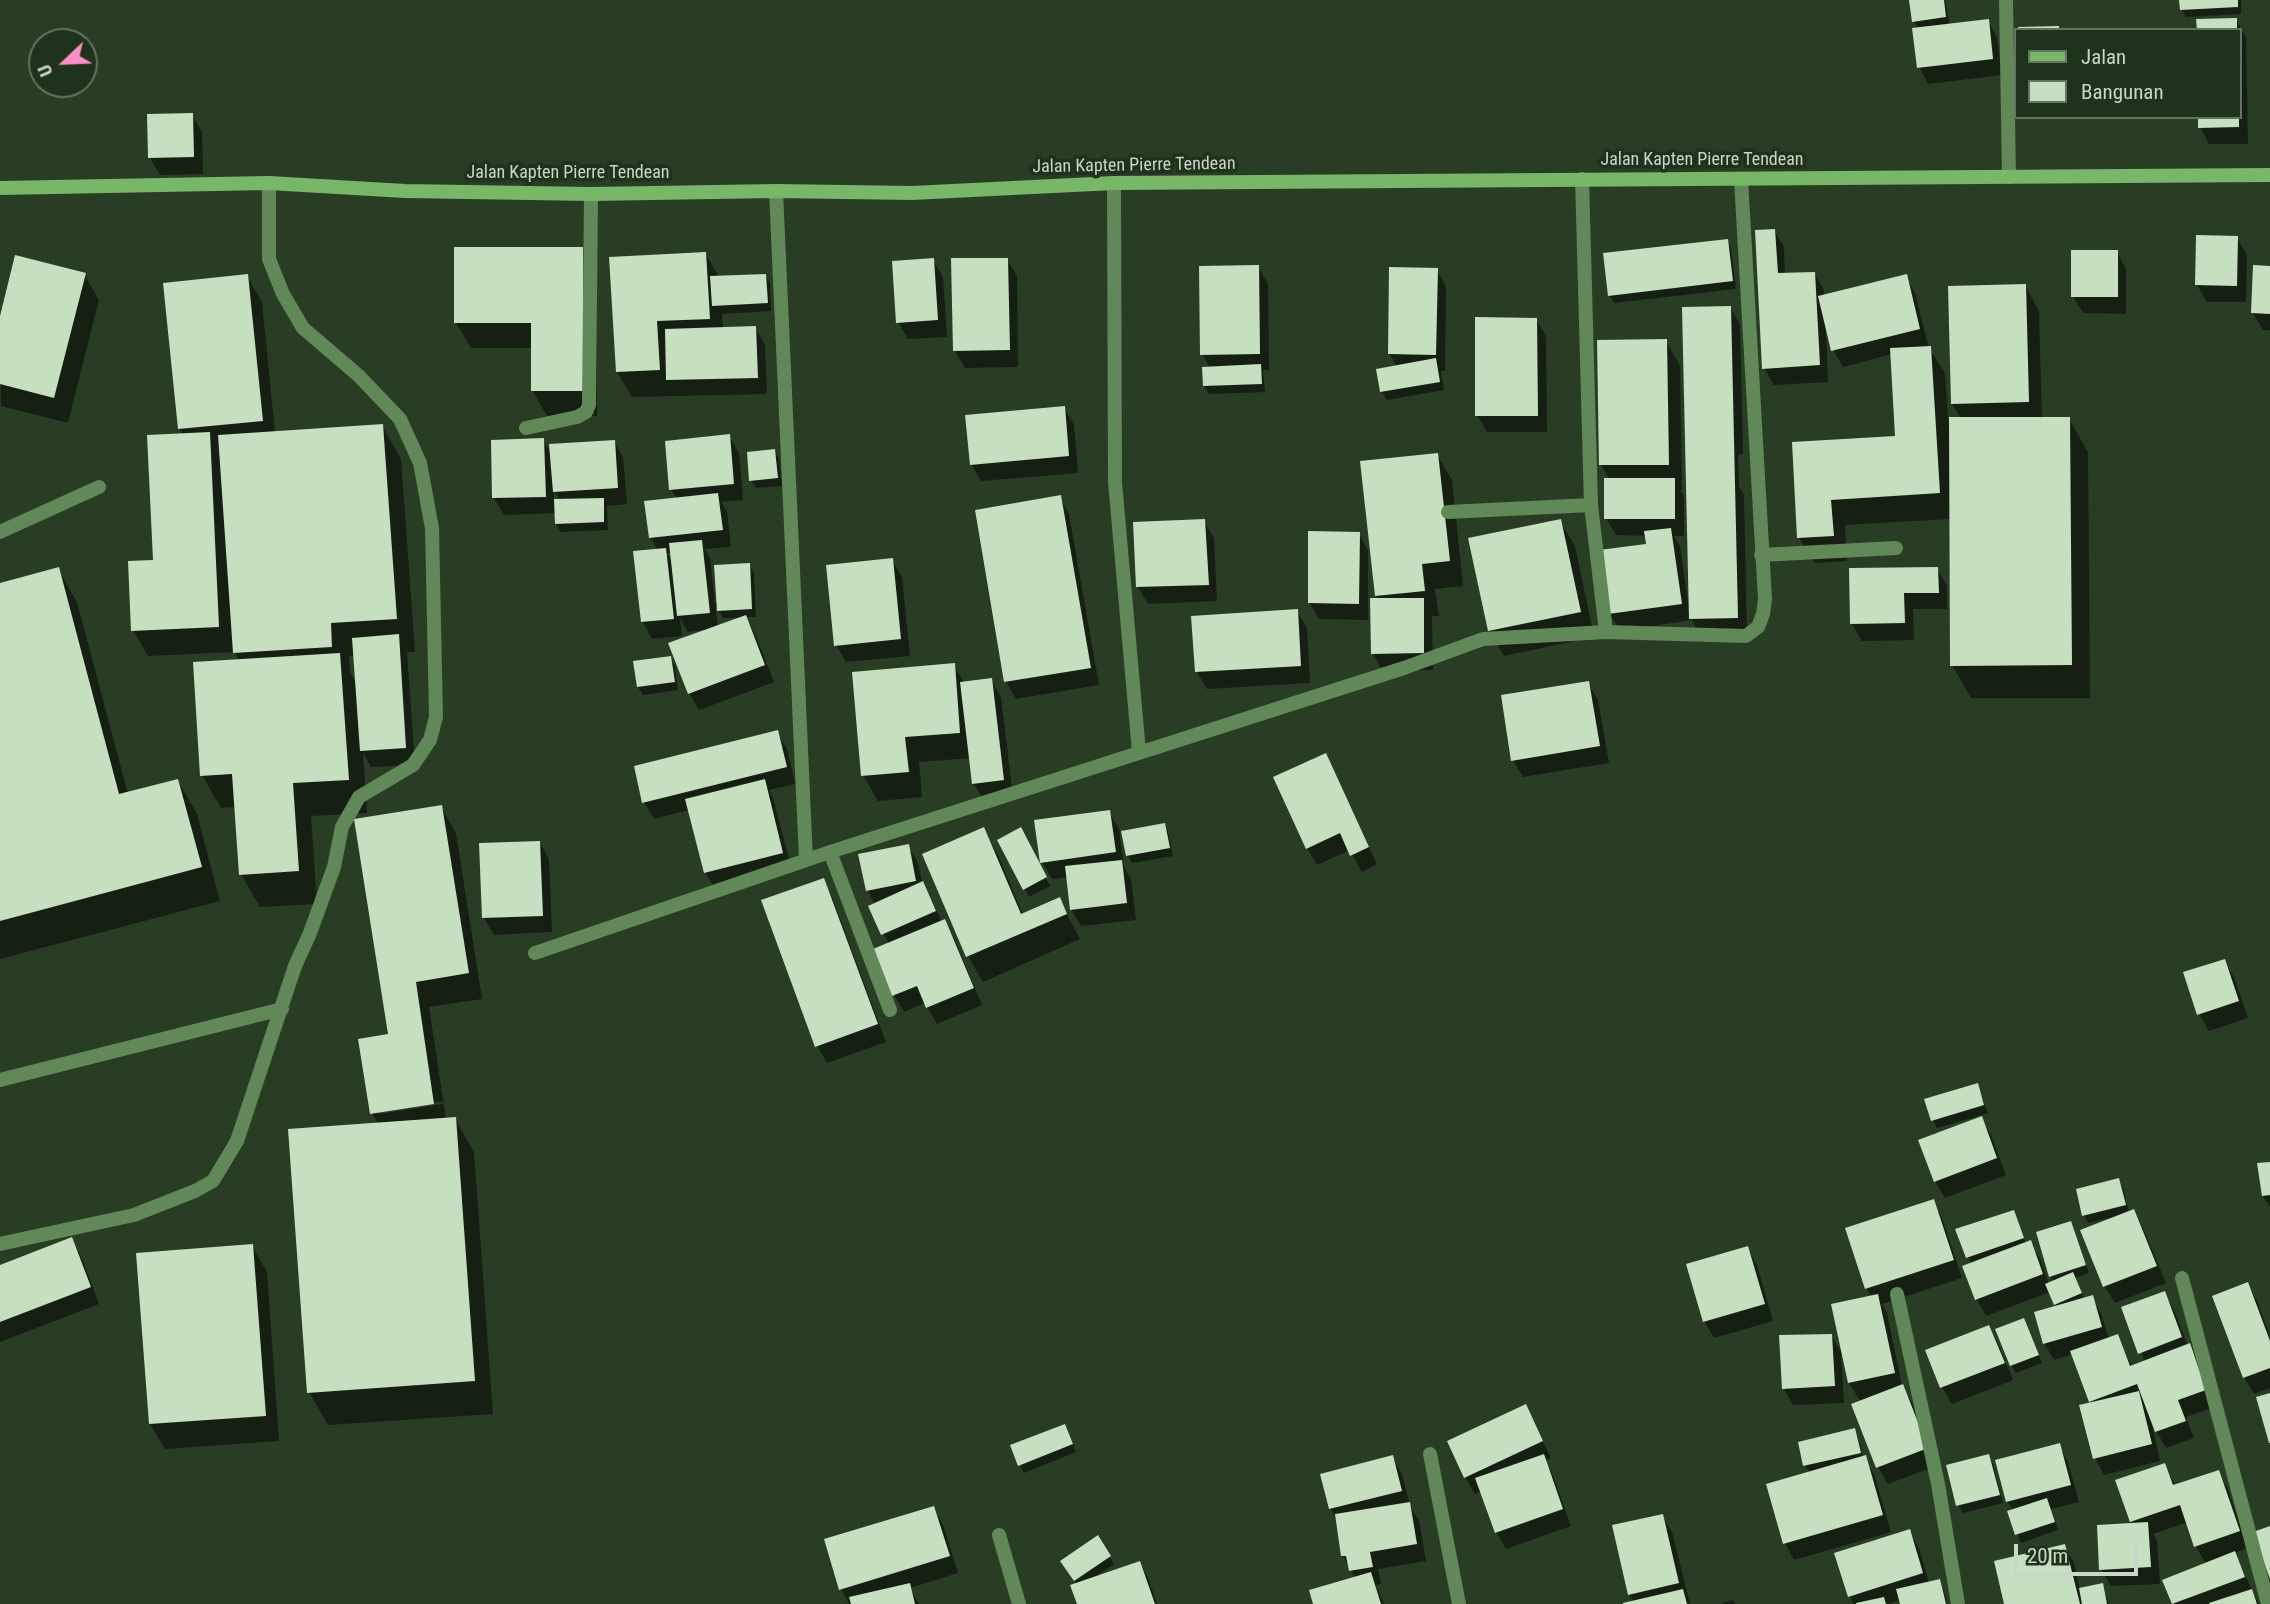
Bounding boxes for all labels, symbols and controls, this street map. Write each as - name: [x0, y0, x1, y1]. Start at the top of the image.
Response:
- north arrow: [28, 28, 98, 98]
- legend: [2014, 28, 2242, 119]
- text: Jalan: [2081, 45, 2126, 69]
- text: U: [32, 61, 58, 80]
- text: Bangunan: [2081, 80, 2164, 104]
- street label: Jalan Kapten Pierre Tendean: [1600, 149, 1804, 171]
- street label: Jalan Kapten Pierre Tendean: [1032, 153, 1236, 179]
- street label: Jalan Kapten Pierre Tendean: [466, 162, 670, 184]
- scale bar: [2018, 1530, 2142, 1574]
- text: 20 m: [2027, 1544, 2068, 1568]

